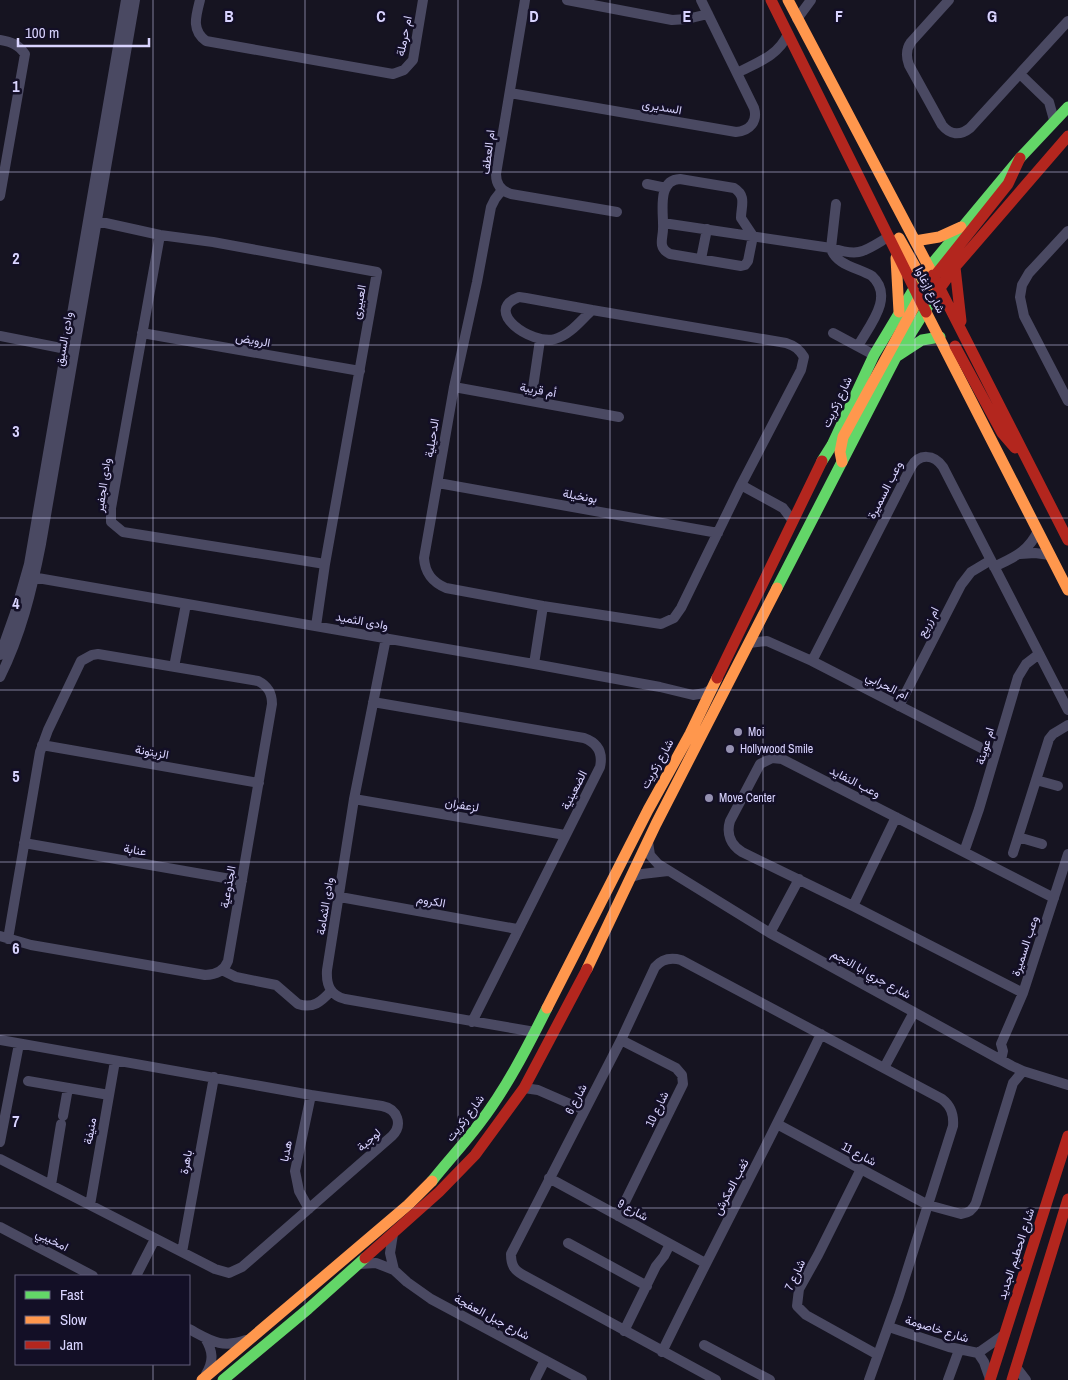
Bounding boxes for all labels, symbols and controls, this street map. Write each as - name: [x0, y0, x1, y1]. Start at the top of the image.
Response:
- text: B: [224, 5, 234, 27]
- text: C: [376, 5, 386, 27]
- text: D: [529, 5, 539, 27]
- text: E: [683, 5, 692, 27]
- text: F: [835, 5, 843, 27]
- text: G: [987, 5, 997, 27]
- street label: ام حرملة: [392, 14, 416, 58]
- scale bar: [18, 15, 149, 47]
- text: 100 m: [25, 22, 59, 43]
- text: 1: [12, 75, 20, 97]
- street label: السديرى: [641, 96, 683, 118]
- street label: ام العطف: [477, 129, 499, 175]
- text: 2: [12, 247, 20, 269]
- street label: شارع إزغاوا: [910, 264, 949, 316]
- street label: العبيرى: [348, 283, 370, 321]
- street label: وادى السيق: [51, 311, 77, 367]
- street label: الرويض: [234, 329, 272, 351]
- street label: شارع زكريت: [818, 374, 857, 431]
- street label: أم قريبة: [518, 379, 558, 401]
- street label: الدحيلية: [421, 417, 443, 459]
- text: 3: [12, 420, 20, 442]
- street label: وادى الجفير: [91, 457, 115, 514]
- street label: وعب السميرة: [864, 458, 906, 522]
- street label: بونخيلة: [561, 485, 599, 507]
- text: 4: [12, 592, 20, 614]
- street label: ام زريع: [914, 604, 943, 640]
- street label: وادى الثميد: [334, 609, 390, 633]
- street label: ام الحرابي: [862, 668, 911, 705]
- place label: Moi: [748, 724, 764, 740]
- street label: ام عوينة: [972, 725, 998, 767]
- marker: Moi: [732, 726, 744, 738]
- street label: شارع زكريت: [637, 736, 678, 792]
- street label: الزيتونة: [134, 741, 170, 763]
- place label: Hollywood Smile: [740, 741, 813, 757]
- marker: Hollywood Smile: [724, 743, 736, 755]
- street label: وعب النفايد: [827, 762, 883, 802]
- text: 5: [12, 765, 20, 787]
- street label: الضعينية: [557, 767, 591, 813]
- place label: Move Center: [719, 790, 776, 806]
- marker: Move Center: [703, 792, 715, 804]
- street label: لزعفران: [444, 794, 480, 816]
- street label: عنابة: [122, 840, 148, 860]
- street label: الجذوعية: [216, 864, 240, 910]
- street label: وادى الثمامة: [313, 876, 337, 936]
- street label: الكروم: [415, 891, 447, 911]
- street label: وعب السميرة: [1008, 914, 1042, 978]
- text: 6: [12, 937, 20, 959]
- street label: شارع جري ابا النجم: [827, 945, 914, 1004]
- street label: شارع 6: [561, 1081, 592, 1118]
- street label: شارع 10: [642, 1088, 673, 1130]
- street label: شارع زكريت: [442, 1091, 489, 1145]
- text: 7: [12, 1110, 20, 1132]
- street label: منيفة: [80, 1116, 100, 1146]
- street label: لوجبة: [353, 1125, 385, 1155]
- street label: شارع 11: [838, 1138, 879, 1171]
- street label: هدبا: [276, 1139, 296, 1163]
- street label: باهرة: [176, 1149, 196, 1175]
- street label: ثغب العكرش: [709, 1156, 753, 1218]
- street label: شارع 9: [614, 1195, 651, 1226]
- street label: شارع الحطيم الجديد: [994, 1206, 1039, 1302]
- street label: امخيبي: [32, 1225, 71, 1257]
- street label: شارع 7: [781, 1257, 810, 1293]
- legend: [15, 1275, 190, 1365]
- text: Fast: [60, 1284, 84, 1305]
- street label: شارع جبل العفجة: [451, 1290, 533, 1345]
- text: Slow: [60, 1309, 87, 1330]
- street label: شارع خاصومة: [903, 1312, 971, 1347]
- text: Jam: [60, 1334, 83, 1355]

